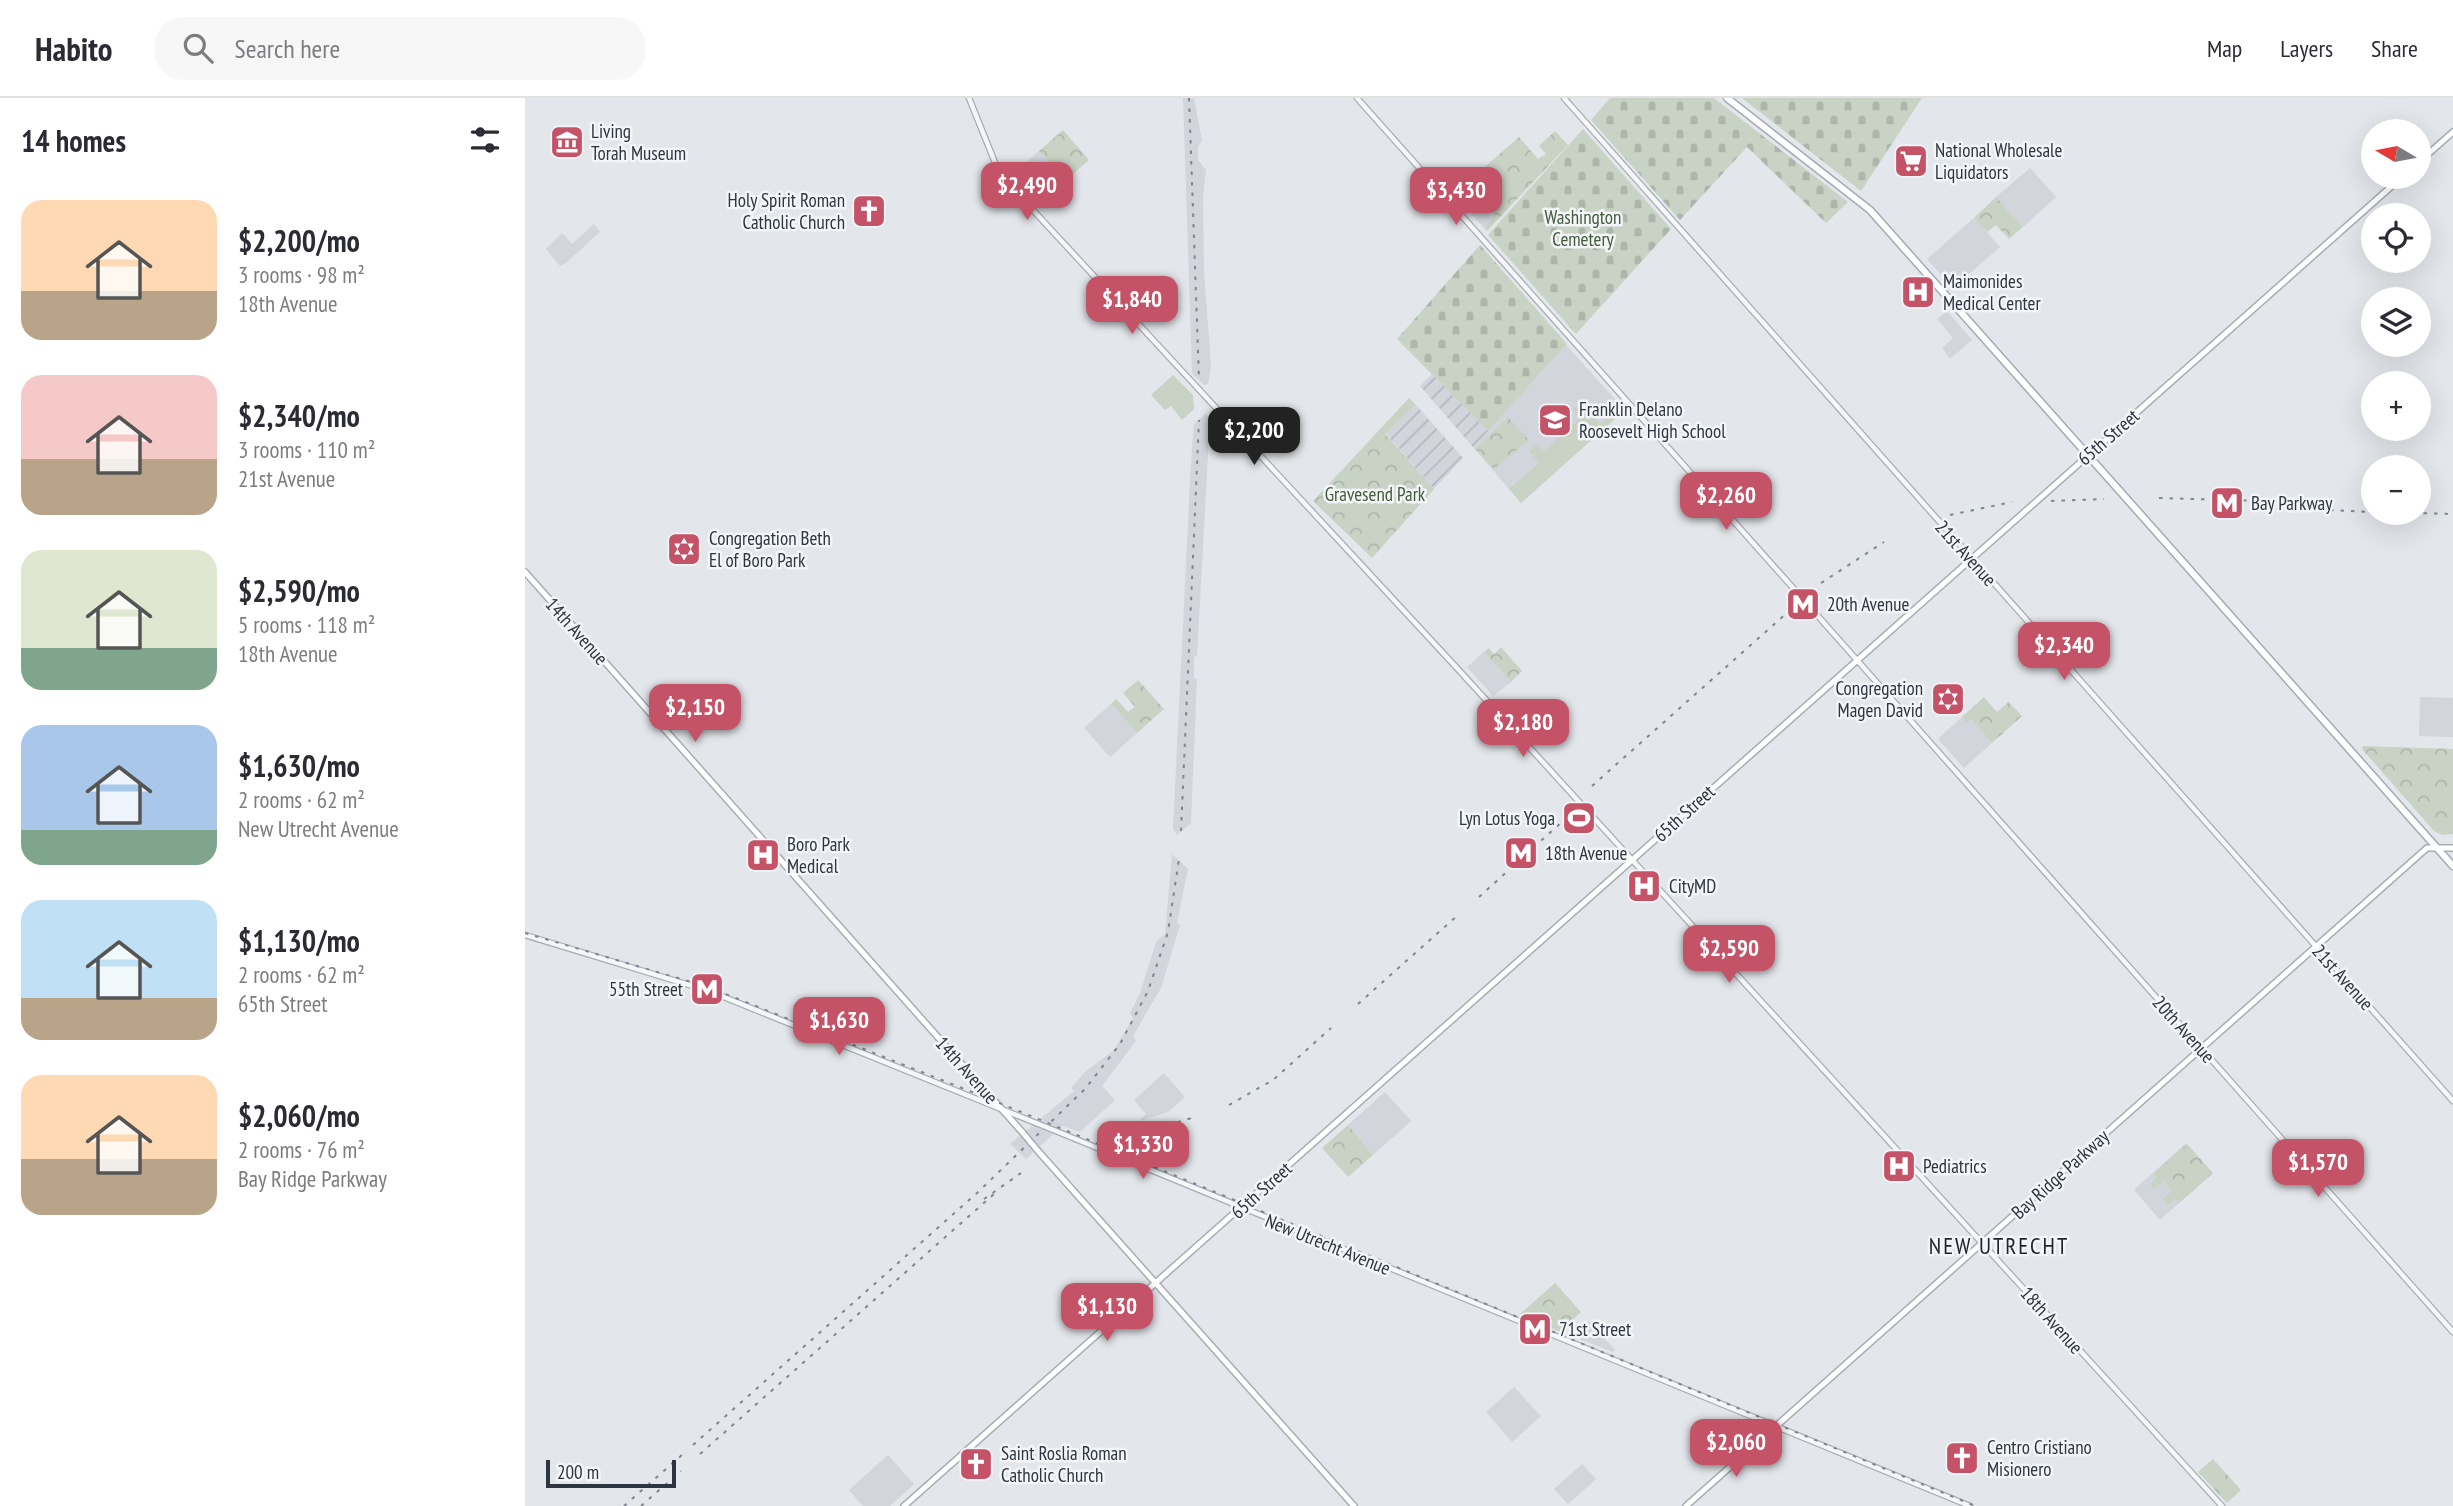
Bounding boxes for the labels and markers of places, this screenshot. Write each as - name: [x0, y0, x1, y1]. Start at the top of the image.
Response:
- place label: Living Torah Museum: [591, 119, 686, 165]
- museum icon: Living Torah Museum: [548, 123, 586, 161]
- place label: National Wholesale Liquidators: [1935, 138, 2063, 184]
- supermarket icon: National Wholesale Liquidators: [1892, 142, 1930, 180]
- pin: $2,490: [970, 162, 1084, 222]
- pin: $3,430: [1399, 167, 1513, 227]
- place label: Holy Spirit Roman Catholic Church: [728, 188, 845, 234]
- church icon: Holy Spirit Roman Catholic Church: [850, 192, 888, 230]
- place label: Maimonides Medical Center: [1943, 269, 2041, 315]
- hospital icon: Maimonides Medical Center: [1899, 273, 1937, 311]
- pin: $1,840: [1075, 276, 1189, 336]
- place label: Franklin Delano Roosevelt High School: [1579, 397, 1726, 443]
- school or university icon: Franklin Delano Roosevelt High School: [1536, 401, 1574, 439]
- pin: $2,200: [1197, 408, 1311, 467]
- pin: $2,260: [1669, 472, 1783, 532]
- metro station icon: Bay Parkway: [2208, 484, 2246, 522]
- place label: Bay Parkway: [2251, 491, 2333, 515]
- place label: Congregation Beth El of Boro Park: [709, 526, 831, 572]
- synagogue icon: Congregation Beth El of Boro Park: [665, 530, 703, 568]
- metro station icon: 20th Avenue: [1784, 585, 1822, 623]
- place label: 20th Avenue: [1827, 592, 1909, 616]
- pin: $2,340: [2007, 622, 2121, 682]
- place label: Congregation Magen David: [1835, 676, 1923, 722]
- synagogue icon: Congregation Magen David: [1929, 680, 1967, 718]
- pin: $2,150: [638, 684, 752, 744]
- pin: $2,180: [1466, 700, 1580, 759]
- sports icon: Lyn Lotus Yoga: [1560, 799, 1598, 837]
- place label: Lyn Lotus Yoga: [1459, 806, 1555, 830]
- place label: Boro Park Medical: [787, 832, 850, 878]
- metro station icon: 18th Avenue: [1502, 834, 1540, 872]
- hospital icon: Boro Park Medical: [744, 836, 782, 874]
- place label: 18th Avenue: [1545, 841, 1627, 865]
- hospital icon: CityMD: [1625, 867, 1663, 905]
- place label: CityMD: [1669, 874, 1716, 898]
- pin: $2,590: [1672, 926, 1786, 985]
- metro station icon: 55th Street: [688, 970, 726, 1008]
- place label: 55th Street: [609, 977, 684, 1001]
- pin: $1,630: [782, 998, 896, 1057]
- pin: $1,330: [1086, 1122, 1200, 1181]
- pin: $1,570: [2261, 1140, 2375, 1199]
- hospital icon: Pediatrics: [1880, 1147, 1918, 1185]
- place label: Pediatrics: [1923, 1154, 1987, 1178]
- pin: $1,130: [1050, 1284, 1164, 1343]
- metro station icon: 71st Street: [1516, 1310, 1554, 1348]
- place label: 71st Street: [1559, 1317, 1632, 1341]
- pin: $2,060: [1679, 1420, 1793, 1479]
- place label: Centro Cristiano Misionero: [1987, 1435, 2092, 1481]
- church icon: Centro Cristiano Misionero: [1943, 1439, 1981, 1477]
- place label: Saint Roslia Roman Catholic Church: [1001, 1441, 1127, 1487]
- church icon: Saint Roslia Roman Catholic Church: [957, 1445, 995, 1483]

